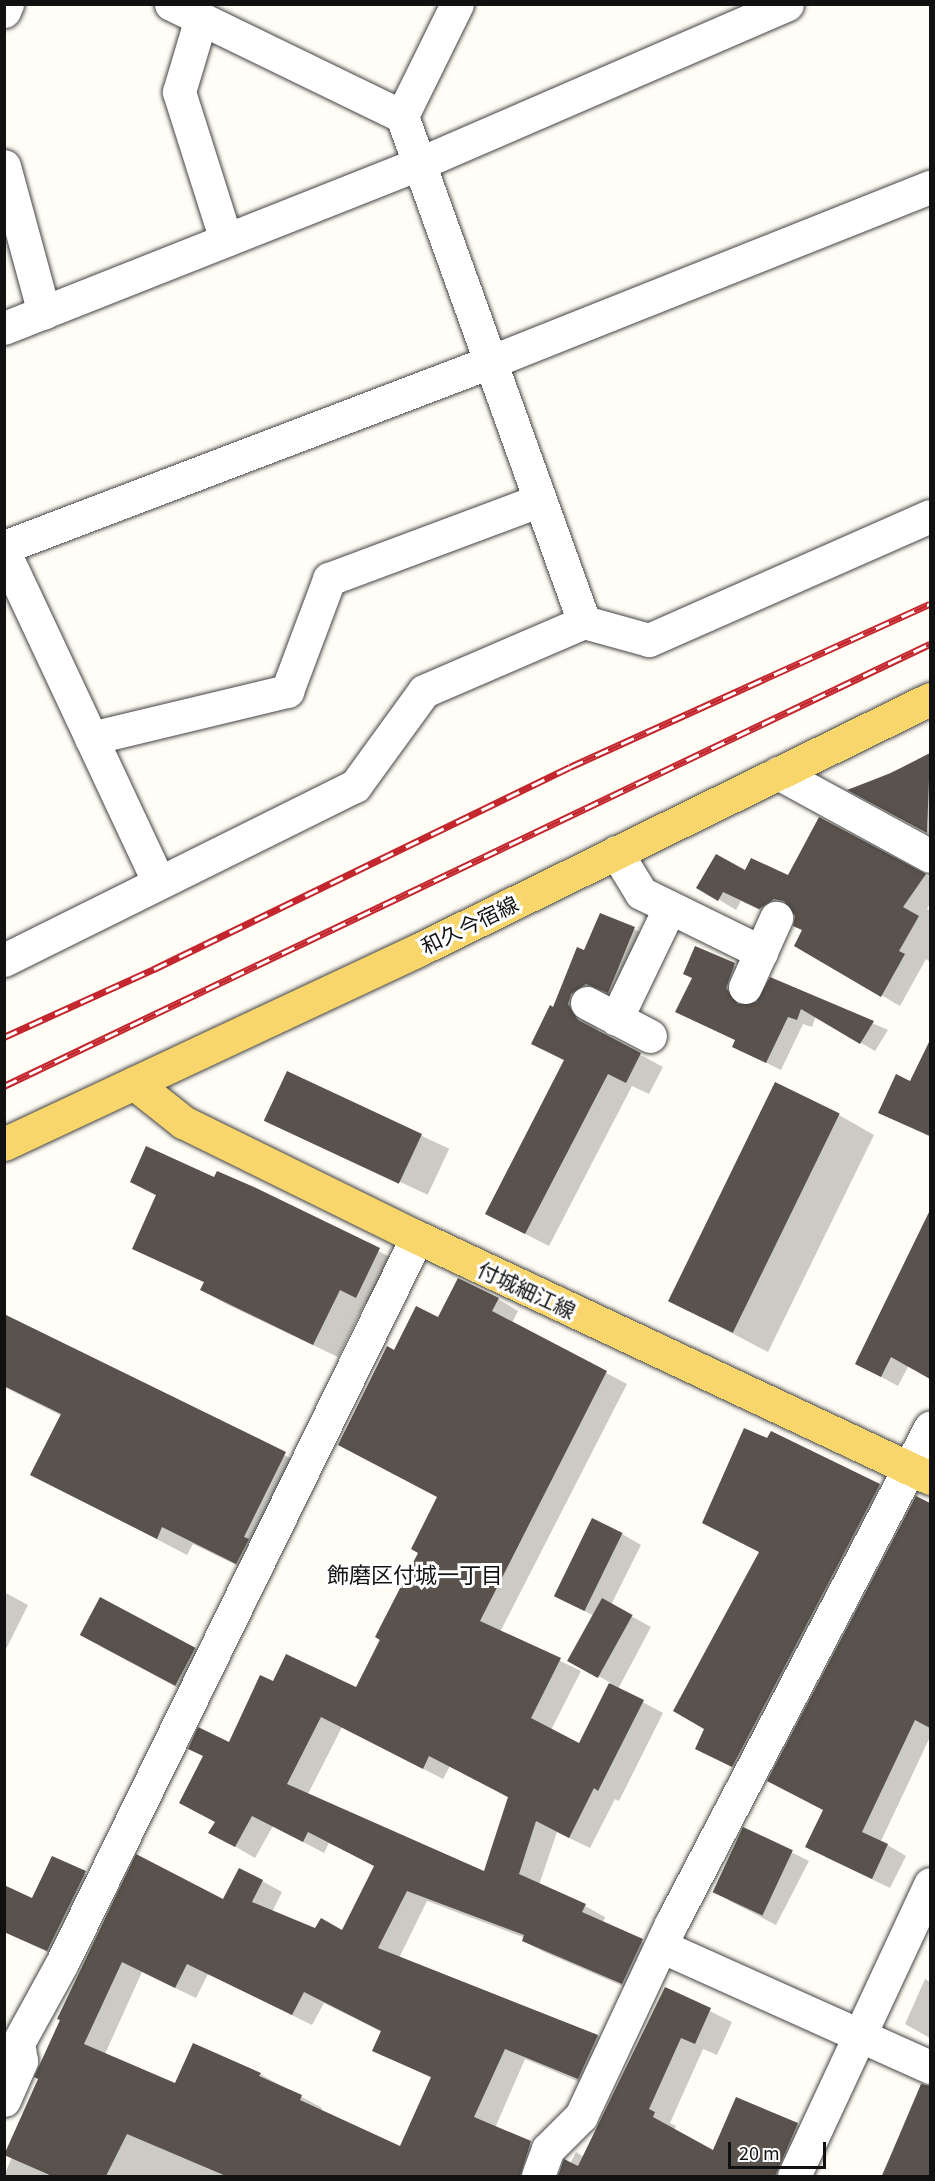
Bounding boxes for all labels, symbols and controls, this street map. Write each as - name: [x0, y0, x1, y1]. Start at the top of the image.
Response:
- street label: 和久今宿線: [416, 890, 522, 958]
- street label: 付城細江線: [474, 1255, 580, 1323]
- district label: 飾磨区付城一丁目: [327, 1561, 503, 1587]
- scale bar: [731, 2130, 828, 2168]
- text: 20 m: [739, 2139, 780, 2165]

